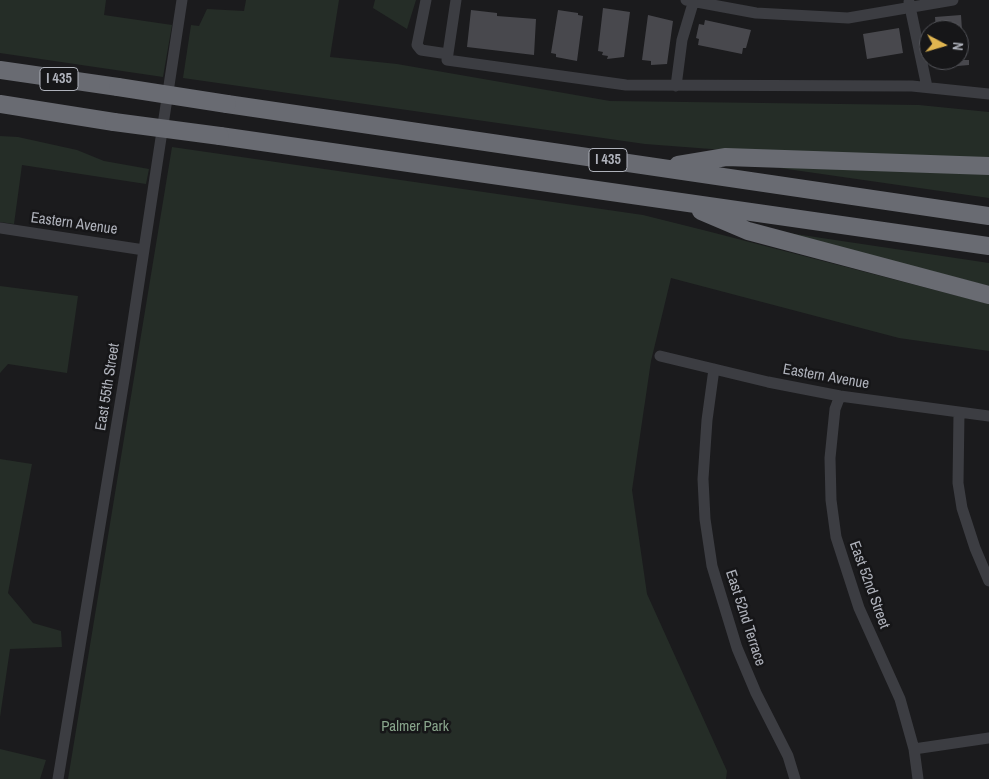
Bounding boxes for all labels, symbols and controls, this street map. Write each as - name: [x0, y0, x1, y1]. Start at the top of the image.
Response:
- north arrow: [919, 20, 969, 70]
- text: N: [949, 41, 967, 52]
- road number: I 435: [40, 68, 78, 90]
- road number: I 435: [589, 148, 627, 172]
- street label: Eastern Avenue: [30, 209, 118, 239]
- street label: East 55th Street: [92, 342, 124, 432]
- street label: Eastern Avenue: [781, 361, 871, 393]
- street label: East 52nd Street: [845, 539, 893, 631]
- street label: East 52nd Terrace: [721, 568, 769, 668]
- park label: Palmer Park: [381, 718, 449, 736]

